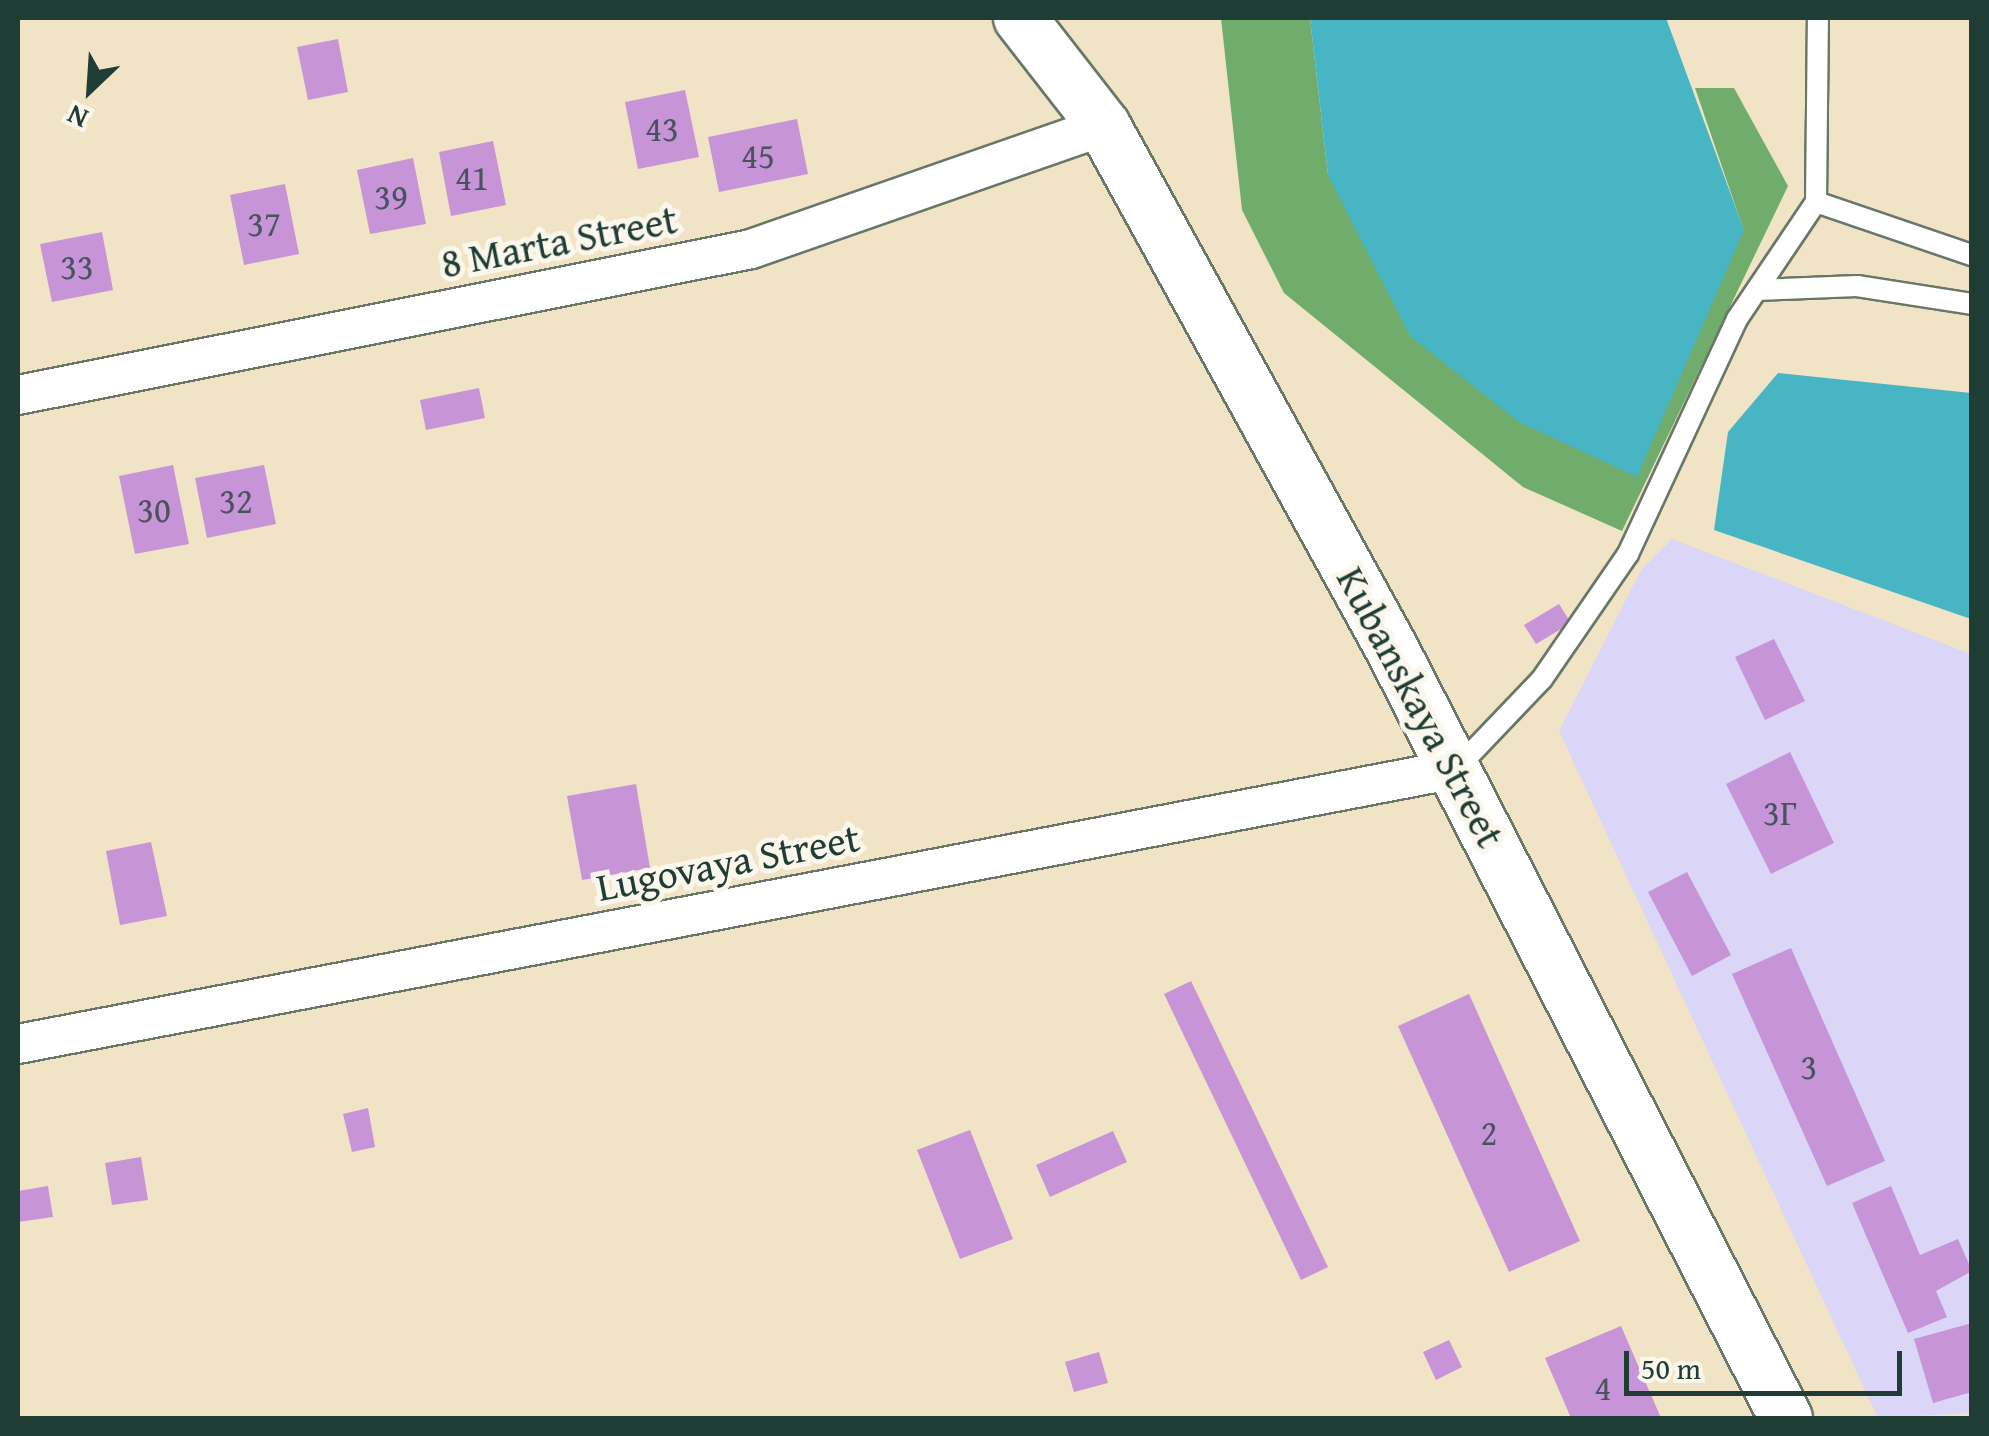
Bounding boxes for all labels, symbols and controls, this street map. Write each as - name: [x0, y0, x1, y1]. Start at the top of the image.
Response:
- north arrow: [40, 40, 140, 140]
- text: N: [60, 95, 94, 140]
- house number: 43: [645, 108, 679, 150]
- house number: 45: [741, 135, 775, 177]
- house number: 41: [455, 157, 489, 199]
- house number: 39: [374, 176, 408, 218]
- street label: 8 Marta Street: [437, 195, 681, 287]
- house number: 37: [247, 203, 281, 245]
- house number: 33: [60, 246, 94, 288]
- house number: 32: [219, 480, 253, 522]
- house number: 30: [137, 489, 171, 531]
- street label: Kubanskaya Street: [1327, 559, 1515, 855]
- house number: 3Г: [1763, 792, 1797, 834]
- street label: Lugovaya Street: [592, 813, 864, 911]
- house number: 3: [1801, 1046, 1817, 1088]
- house number: 2: [1481, 1112, 1497, 1154]
- scale bar: [1629, 1331, 1906, 1393]
- text: 50 m: [1641, 1346, 1701, 1390]
- house number: 4: [1595, 1367, 1611, 1409]

